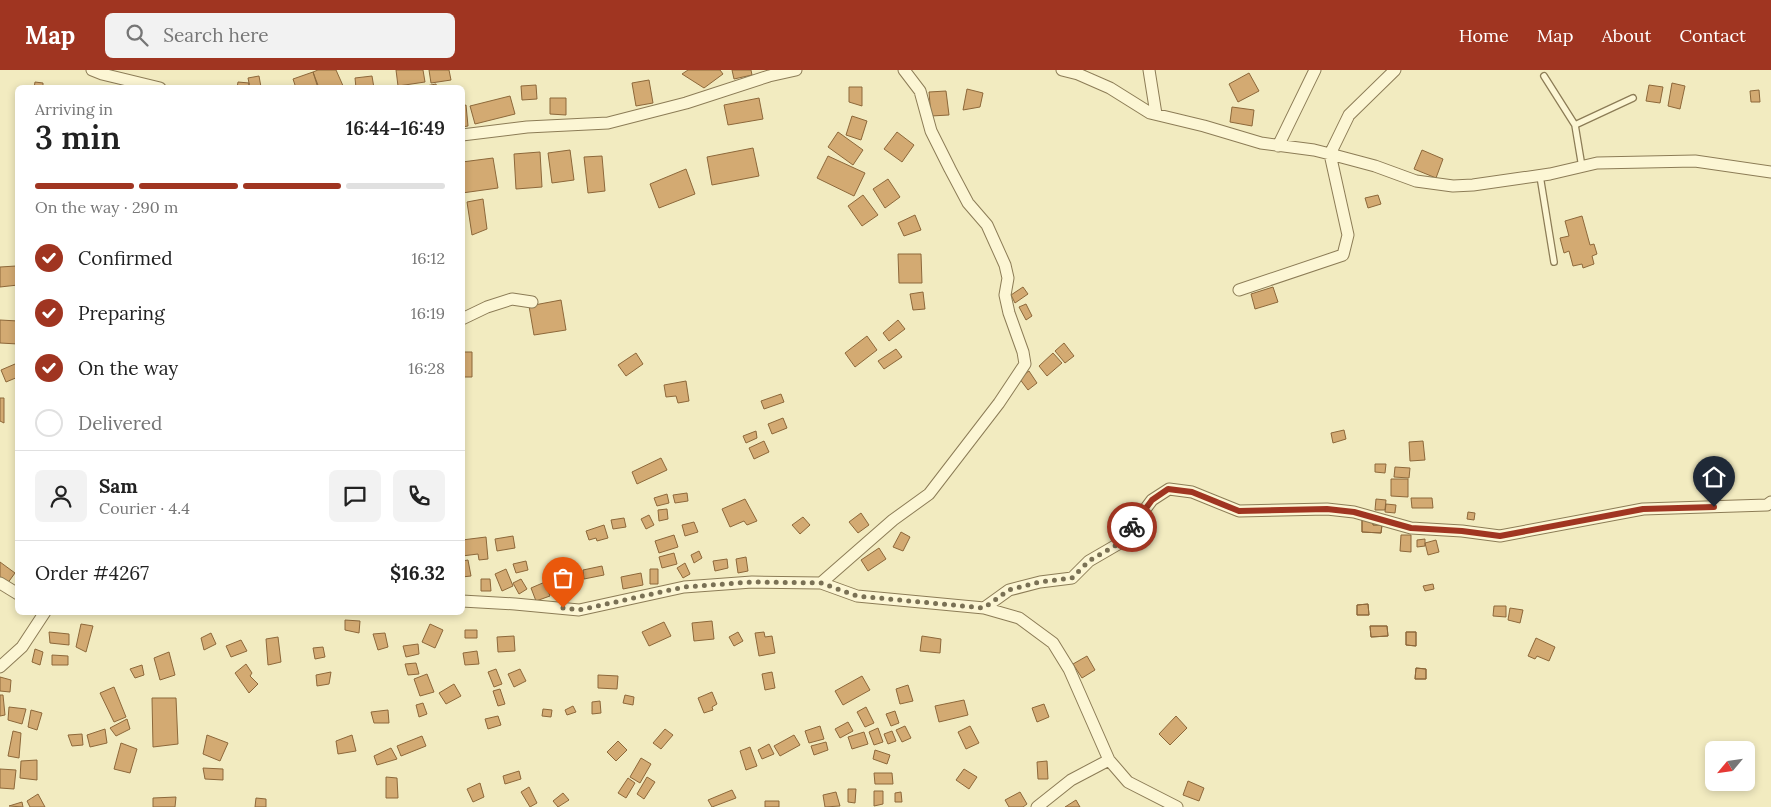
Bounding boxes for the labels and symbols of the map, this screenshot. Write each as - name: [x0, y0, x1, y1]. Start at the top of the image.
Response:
- pin: [1693, 456, 1735, 507]
- courier: [1107, 502, 1157, 552]
- pin: [542, 557, 584, 608]
- north arrow: [1705, 741, 1755, 791]

